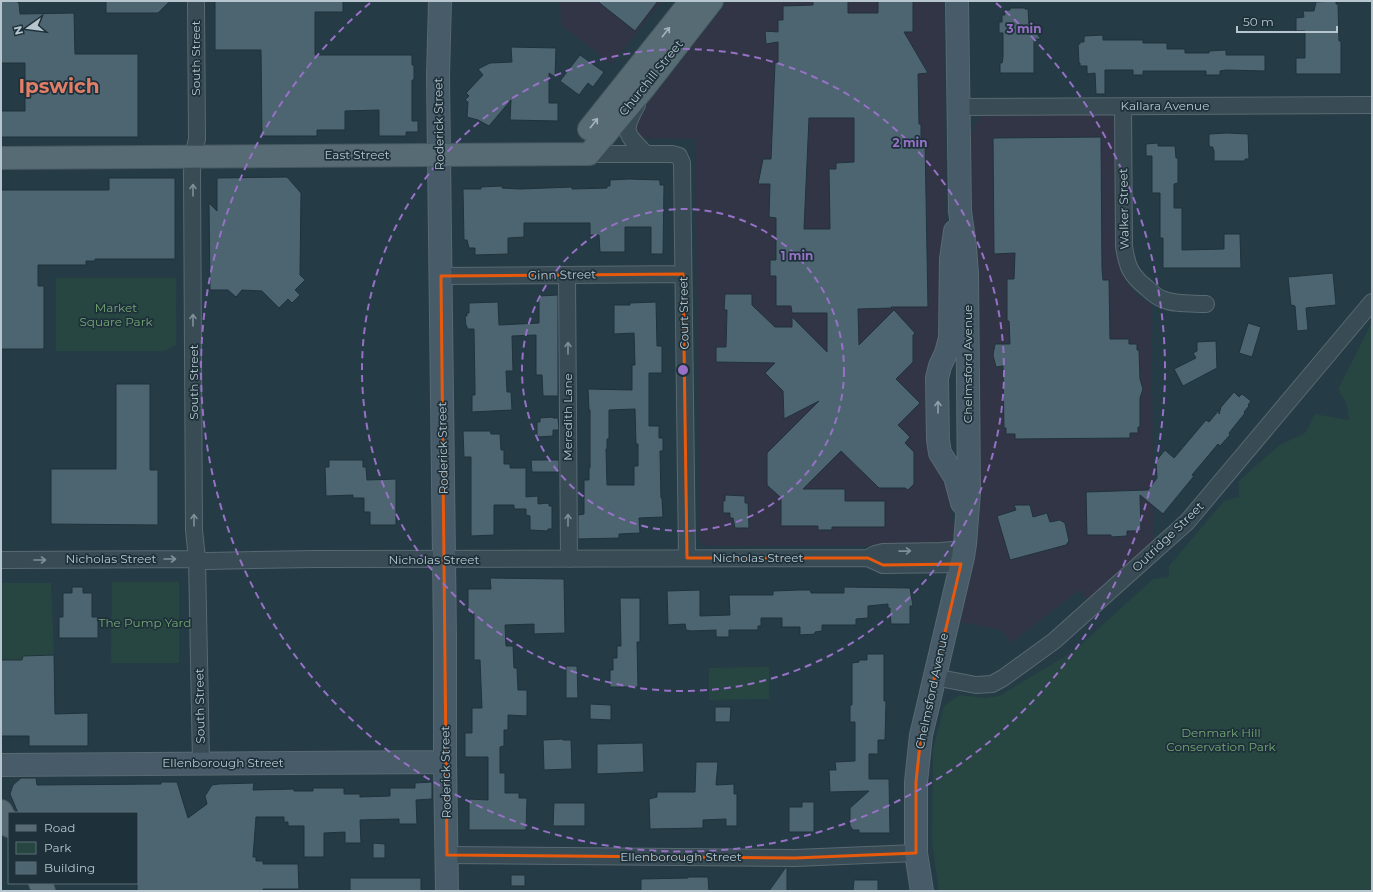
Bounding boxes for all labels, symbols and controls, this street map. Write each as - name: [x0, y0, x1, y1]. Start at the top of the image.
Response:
- north arrow: [8, 8, 48, 48]
- scale bar: [1237, 8, 1337, 34]
- text: 50 m: [1243, 14, 1274, 29]
- street label: South Street: [188, 20, 203, 96]
- text: 3 min: [1006, 21, 1042, 36]
- text: N: [10, 24, 26, 36]
- one-way arrow: [662, 26, 671, 37]
- street label: Churchill Street: [615, 37, 686, 119]
- district label: Ipswich: [18, 74, 100, 98]
- street label: Roderick Street: [430, 77, 447, 171]
- street label: Kallara Avenue: [1121, 98, 1209, 113]
- one-way arrow: [590, 118, 599, 129]
- text: 2 min: [893, 135, 927, 150]
- street label: East Street: [324, 147, 390, 162]
- street label: Walker Street: [1115, 168, 1132, 250]
- one-way arrow: [189, 184, 197, 197]
- text: 1 min: [781, 248, 813, 263]
- street label: Ginn Street: [528, 266, 596, 283]
- street label: Court Street: [675, 276, 692, 350]
- park label: Market Square Park: [79, 300, 153, 329]
- street label: Chelmsford Avenue: [960, 305, 975, 423]
- one-way arrow: [190, 314, 197, 327]
- one-way arrow: [564, 342, 572, 355]
- street label: South Street: [186, 344, 201, 420]
- centre of rings: [676, 363, 690, 377]
- street label: Meredith Lane: [560, 373, 575, 461]
- street label: Roderick Street: [434, 401, 451, 495]
- one-way arrow: [934, 401, 941, 414]
- street label: Outridge Street: [1129, 499, 1207, 575]
- one-way arrow: [190, 514, 198, 527]
- one-way arrow: [564, 514, 572, 527]
- one-way arrow: [898, 547, 911, 555]
- street label: Nicholas Street: [713, 550, 804, 565]
- street label: Nicholas Street: [66, 551, 157, 566]
- street label: Nicholas Street: [389, 552, 480, 567]
- one-way arrow: [163, 555, 176, 563]
- one-way arrow: [33, 556, 46, 564]
- park label: The Pump Yard: [99, 615, 191, 630]
- street label: Chelmsford Avenue: [912, 631, 951, 750]
- street label: South Street: [191, 668, 208, 744]
- street label: Roderick Street: [437, 725, 454, 819]
- park label: Denmark Hill Conservation Park: [1166, 725, 1277, 754]
- street label: Ellenborough Street: [162, 755, 284, 770]
- legend: [8, 812, 138, 884]
- text: Road: [44, 820, 75, 835]
- text: Park: [44, 840, 72, 855]
- street label: Ellenborough Street: [620, 849, 742, 864]
- text: Building: [44, 860, 95, 875]

